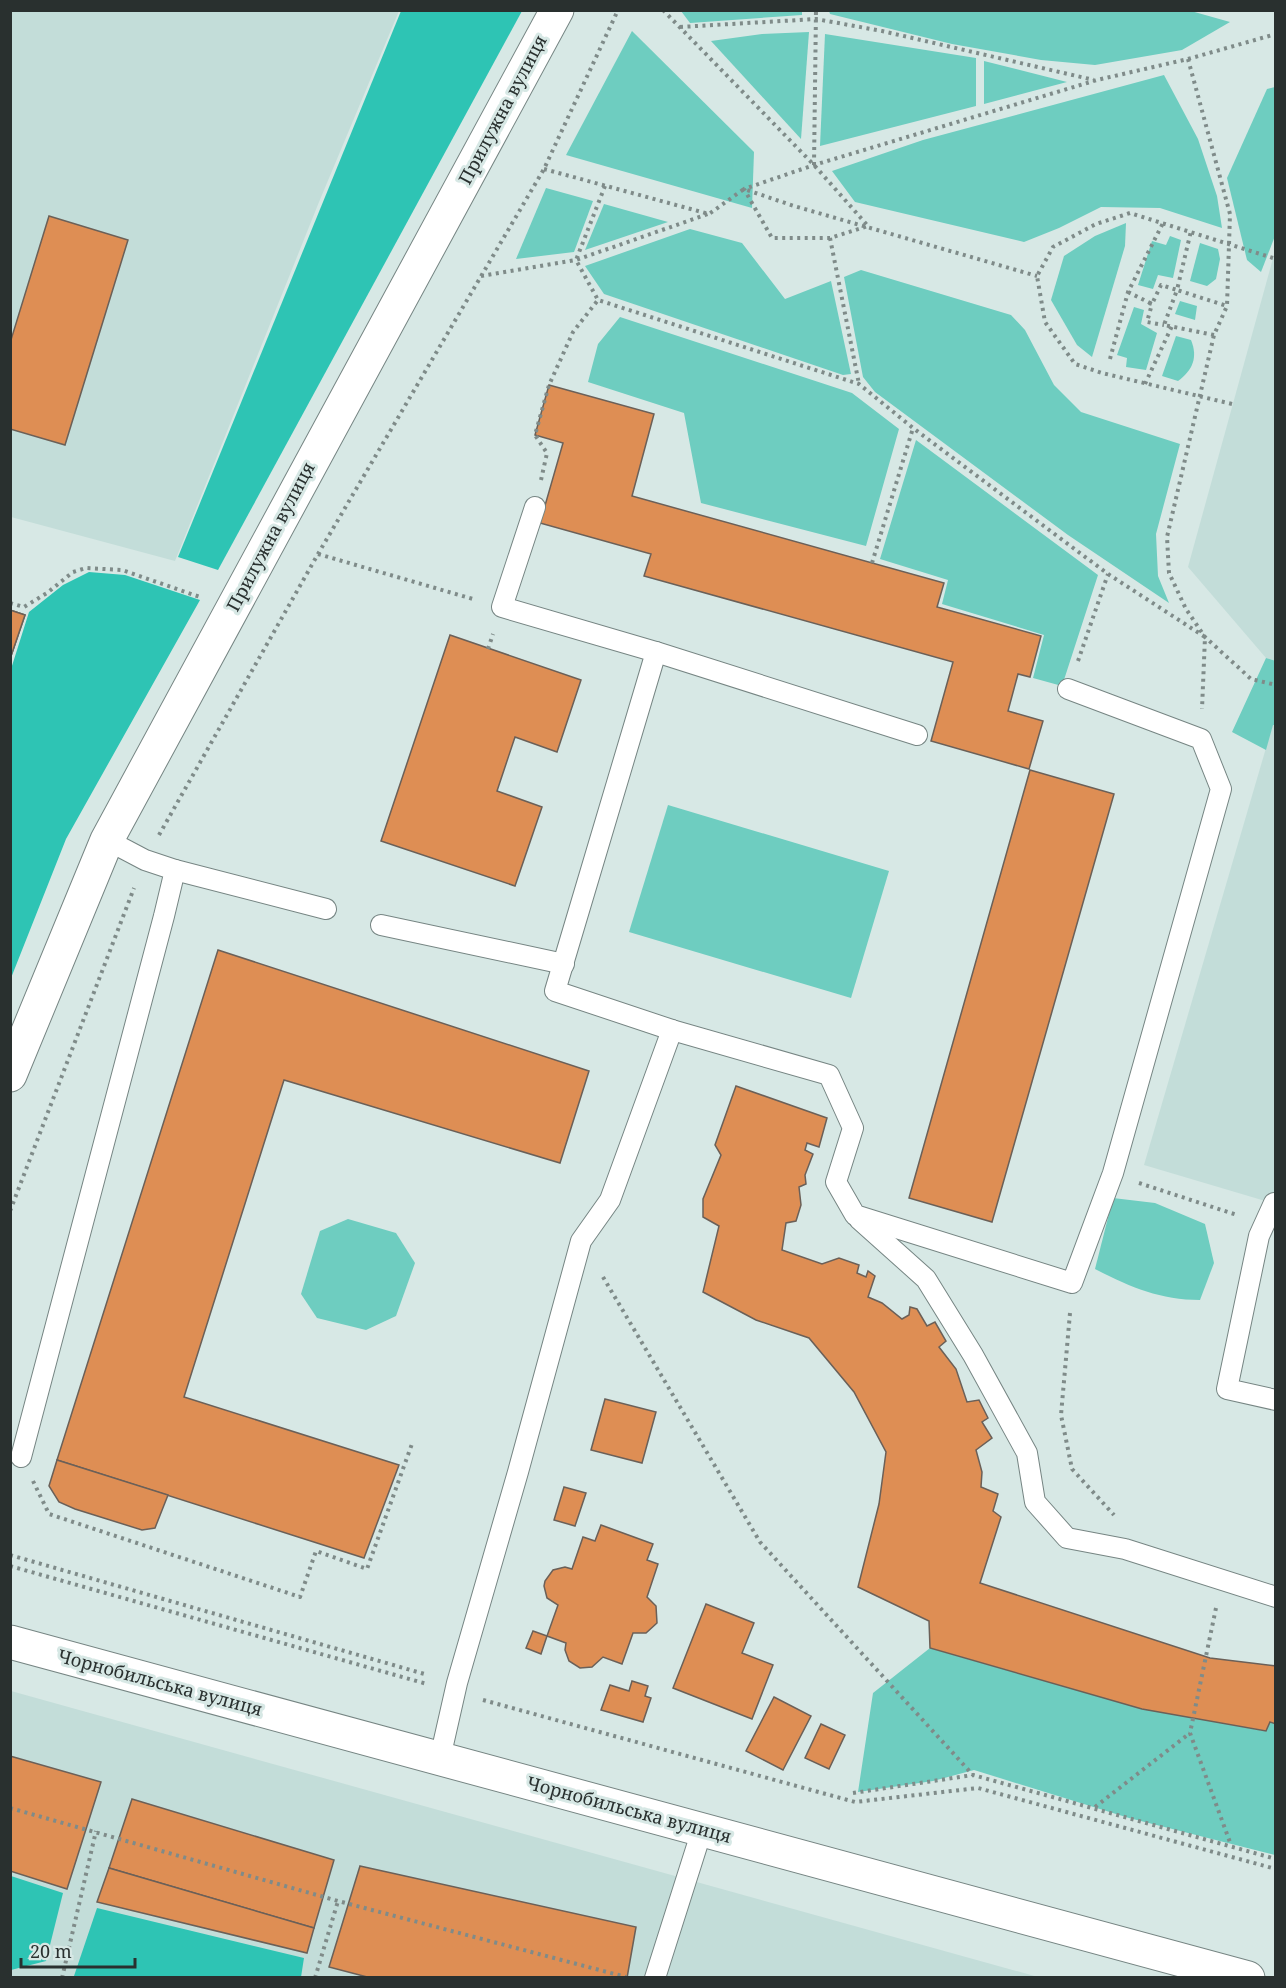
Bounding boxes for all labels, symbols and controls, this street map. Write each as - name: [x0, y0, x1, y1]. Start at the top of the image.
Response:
- street label: Прилужна вулиця: [453, 31, 552, 188]
- street label: Прилужна вулиця: [221, 458, 320, 615]
- street label: Чорнобильська вулиця: [55, 1643, 265, 1721]
- street label: Чорнобильська вулиця: [524, 1770, 734, 1848]
- scale bar: [21, 1931, 135, 1969]
- text: 20 m: [30, 1939, 72, 1963]

